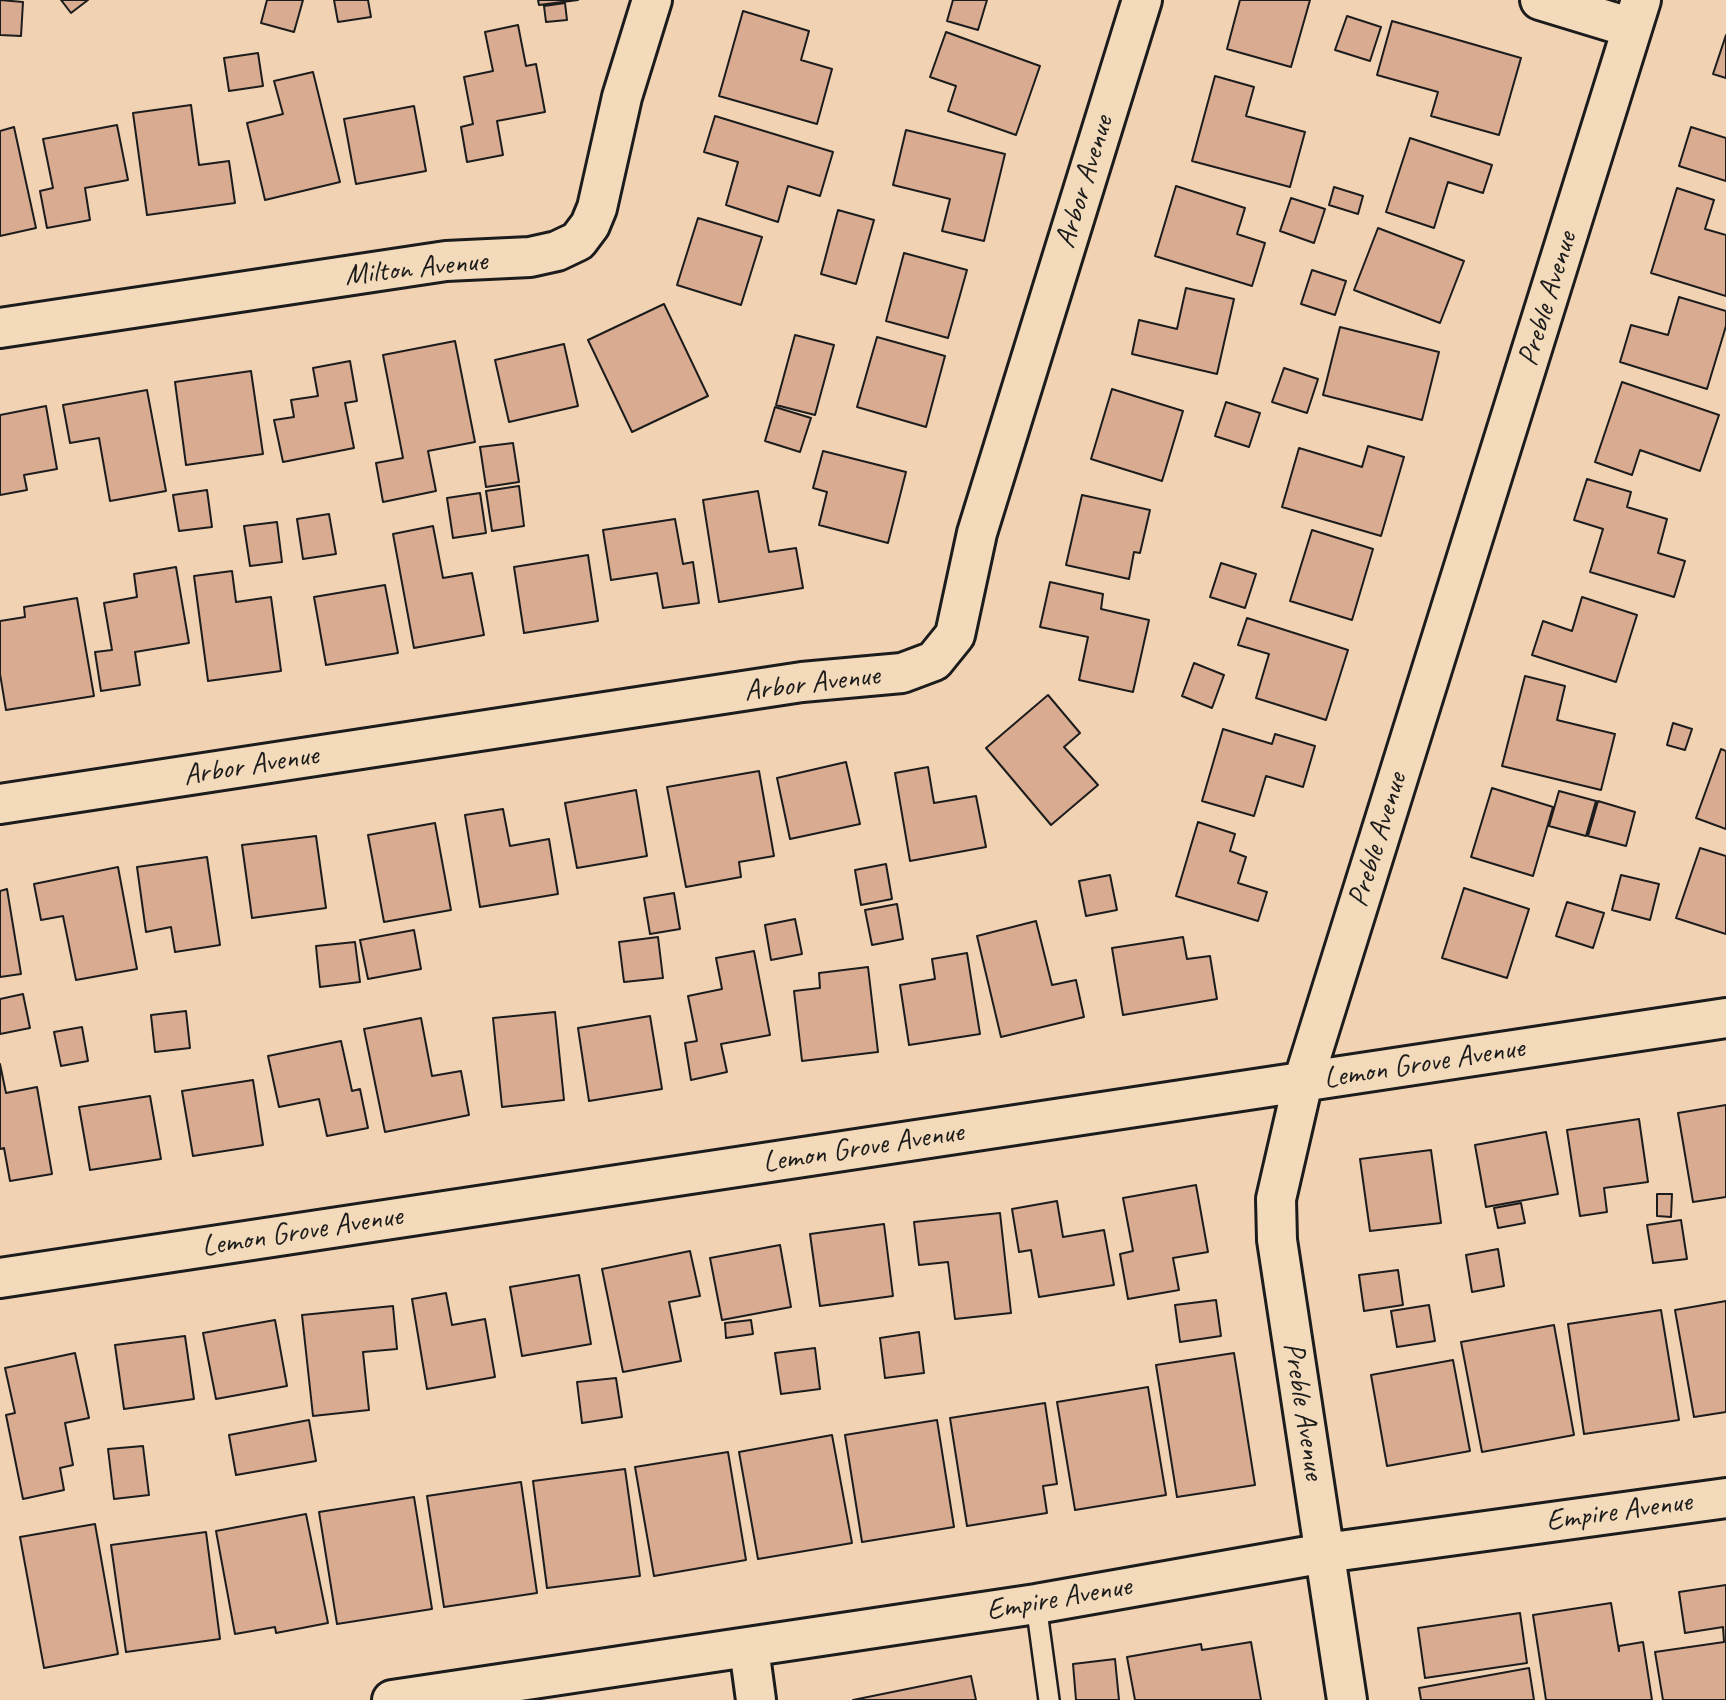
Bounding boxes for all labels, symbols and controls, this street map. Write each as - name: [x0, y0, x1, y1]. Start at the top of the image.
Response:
- street label: Arbor Avenue: [1048, 112, 1122, 252]
- street label: Preble Avenue: [1511, 227, 1585, 371]
- street label: Milton Avenue: [343, 244, 489, 294]
- street label: Arbor Avenue: [742, 658, 882, 710]
- street label: Arbor Avenue: [181, 738, 321, 794]
- street label: Preble Avenue: [1341, 768, 1415, 912]
- street label: Lemon Grove Avenue: [1321, 1030, 1527, 1098]
- street label: Lemon Grove Avenue: [760, 1114, 966, 1182]
- street label: Lemon Grove Avenue: [199, 1198, 405, 1266]
- street label: Preble Avenue: [1274, 1340, 1332, 1482]
- street label: Empire Avenue: [1544, 1484, 1694, 1540]
- street label: Empire Avenue: [984, 1569, 1134, 1629]

